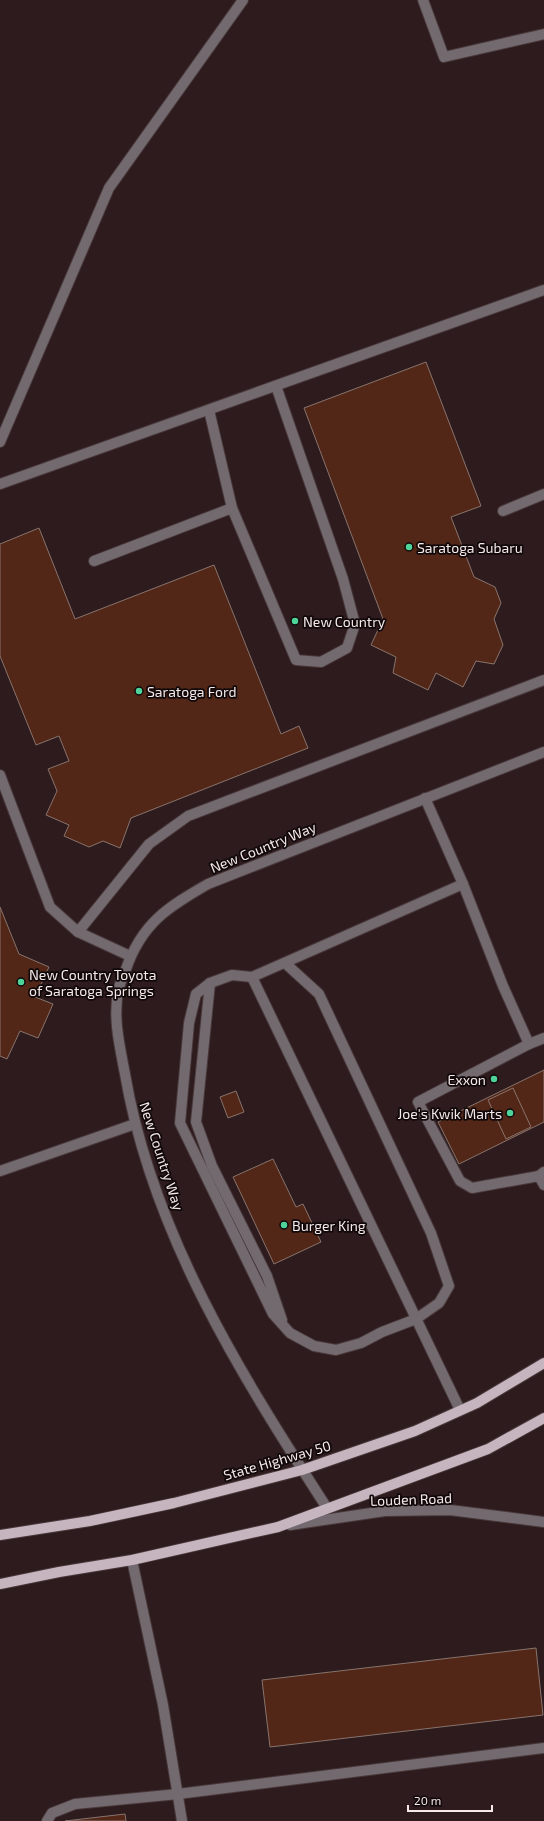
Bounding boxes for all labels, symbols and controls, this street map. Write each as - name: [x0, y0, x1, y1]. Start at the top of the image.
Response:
- place label: Saratoga Subaru: [417, 539, 523, 556]
- marker: Saratoga Subaru: [404, 542, 414, 552]
- place label: New Country: [303, 613, 386, 630]
- marker: New Country: [290, 616, 300, 626]
- place label: Saratoga Ford: [147, 683, 236, 700]
- marker: Saratoga Ford: [134, 686, 144, 696]
- street label: New Country Way: [207, 818, 319, 876]
- place label: New Country Toyota of Saratoga Springs: [29, 966, 156, 999]
- marker: New Country Toyota of Saratoga Springs: [16, 977, 26, 987]
- place label: Exxon: [447, 1071, 486, 1088]
- marker: Exxon: [489, 1074, 499, 1084]
- street label: New Country Way: [136, 1100, 188, 1213]
- place label: Joe's Kwik Marts: [398, 1105, 502, 1122]
- marker: Joe's Kwik Marts: [505, 1108, 515, 1118]
- place label: Burger King: [292, 1217, 366, 1234]
- marker: Burger King: [279, 1220, 289, 1230]
- street label: State Highway 50: [221, 1437, 333, 1483]
- street label: Louden Road: [370, 1489, 452, 1509]
- scale bar: [408, 1787, 492, 1813]
- text: 20 m: [414, 1793, 441, 1807]

